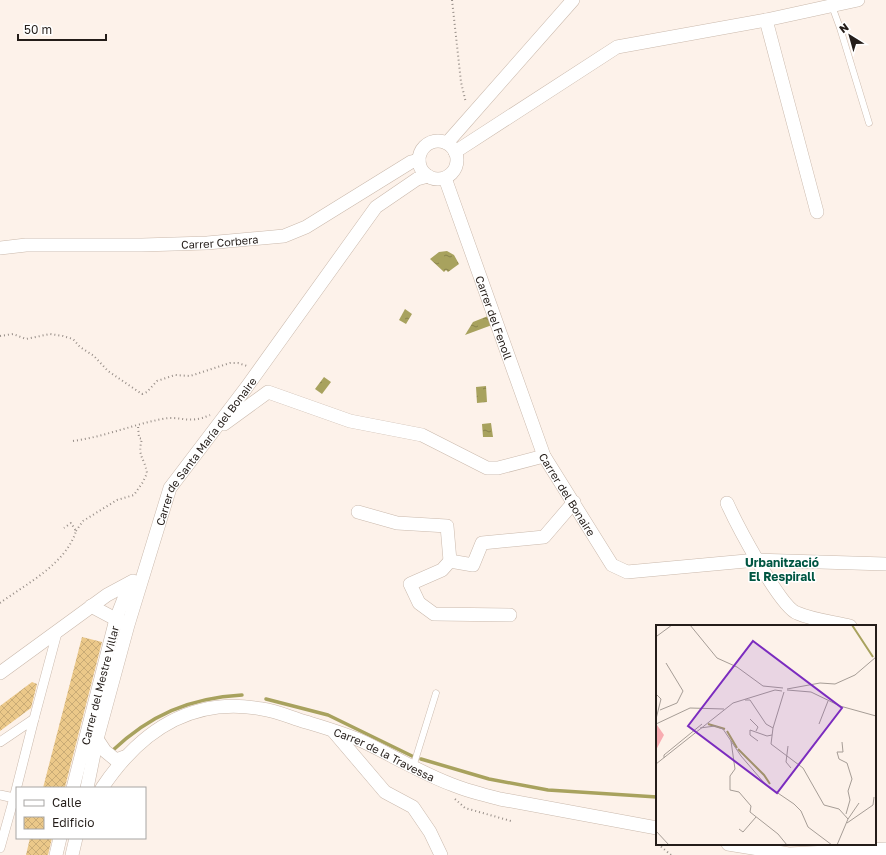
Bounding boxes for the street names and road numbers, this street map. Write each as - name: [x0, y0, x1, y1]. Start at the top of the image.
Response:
- street label: Carrer Corbera: [181, 232, 259, 250]
- street label: Carrer del Fenoll: [474, 274, 516, 362]
- street label: Carrer de Santa María del Bonaire: [152, 374, 258, 527]
- street label: Carrer del Bonaire: [537, 450, 599, 538]
- street label: Carrer del Mestre Villar: [78, 624, 121, 746]
- street label: Carrer de la Travessa: [332, 725, 437, 783]

